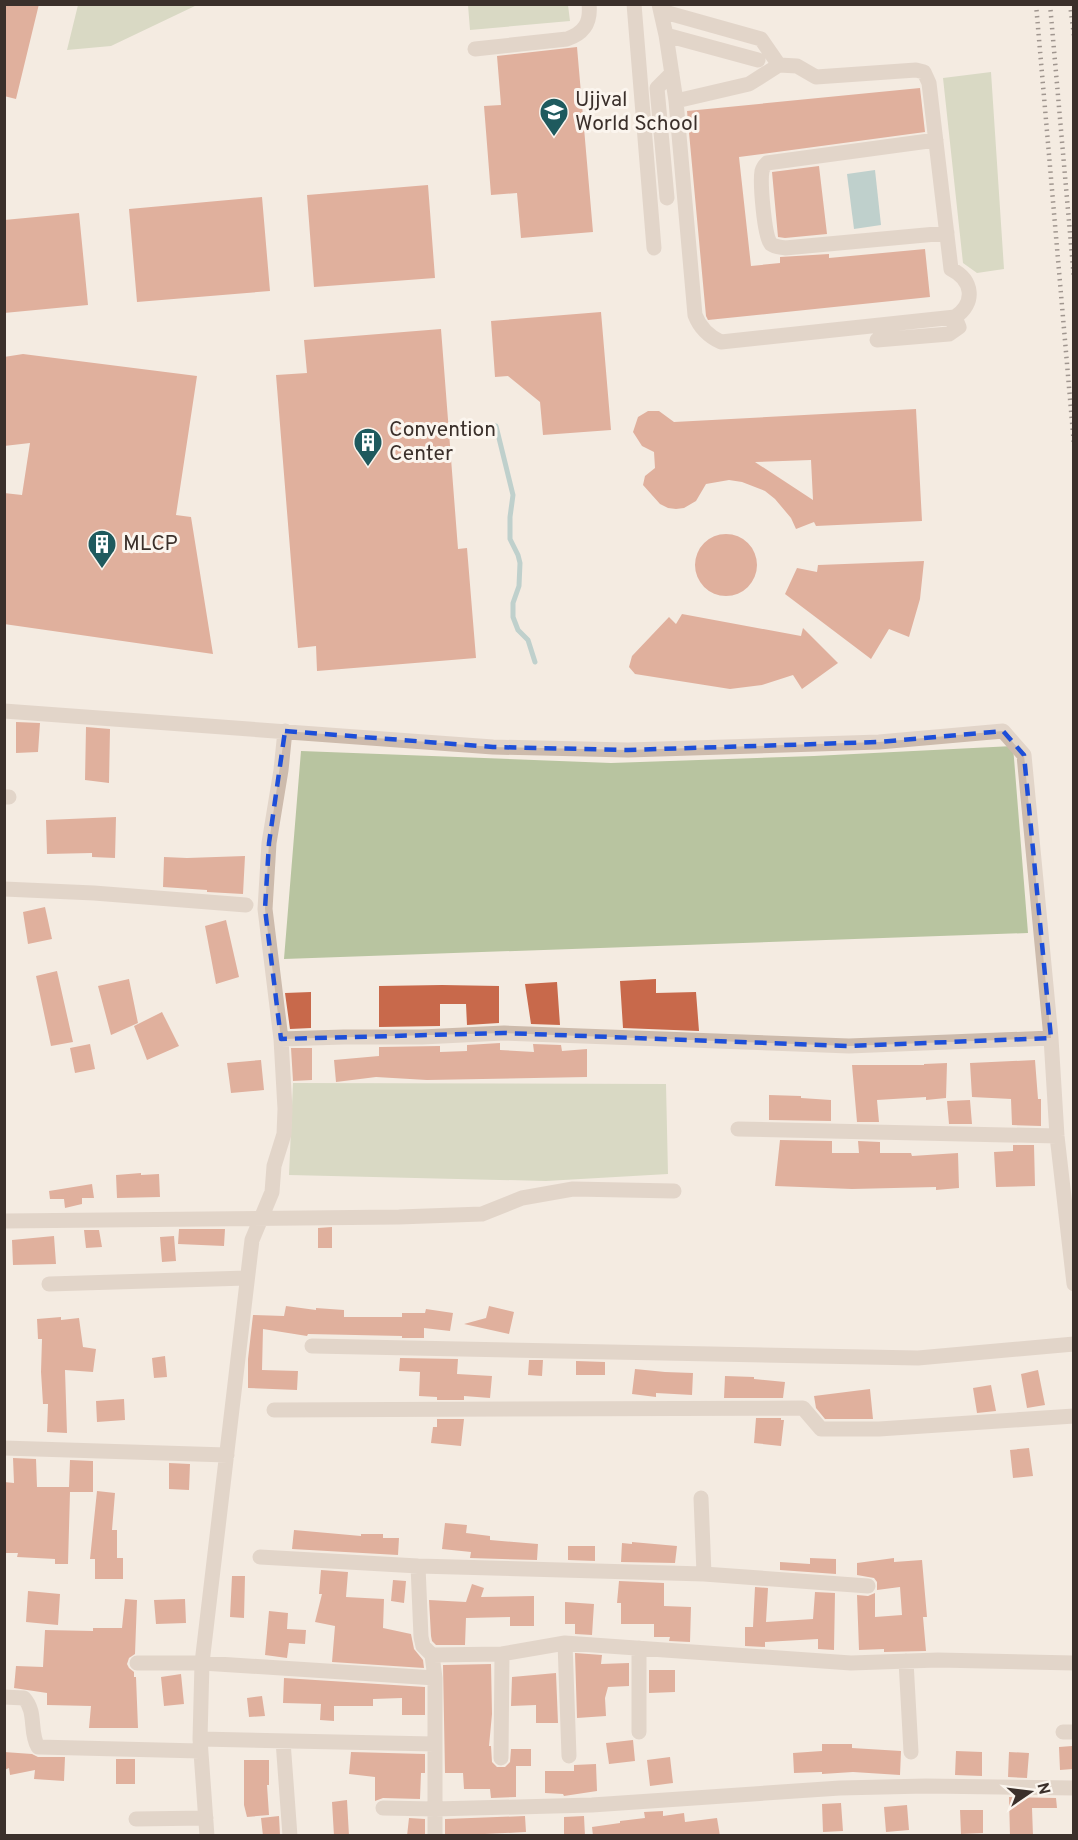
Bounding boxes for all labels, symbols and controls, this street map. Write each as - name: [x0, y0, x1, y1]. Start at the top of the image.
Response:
- place label: Ujjval World School: [575, 87, 698, 138]
- school or university icon: Ujjval World School: [538, 96, 570, 138]
- place label: Convention Center: [389, 417, 496, 468]
- building icon: Convention Center: [352, 426, 384, 468]
- building icon: MLCP: [86, 528, 118, 570]
- place label: MLCP: [123, 531, 178, 558]
- north arrow: [1000, 1762, 1060, 1822]
- text: N: [1032, 1781, 1054, 1797]

